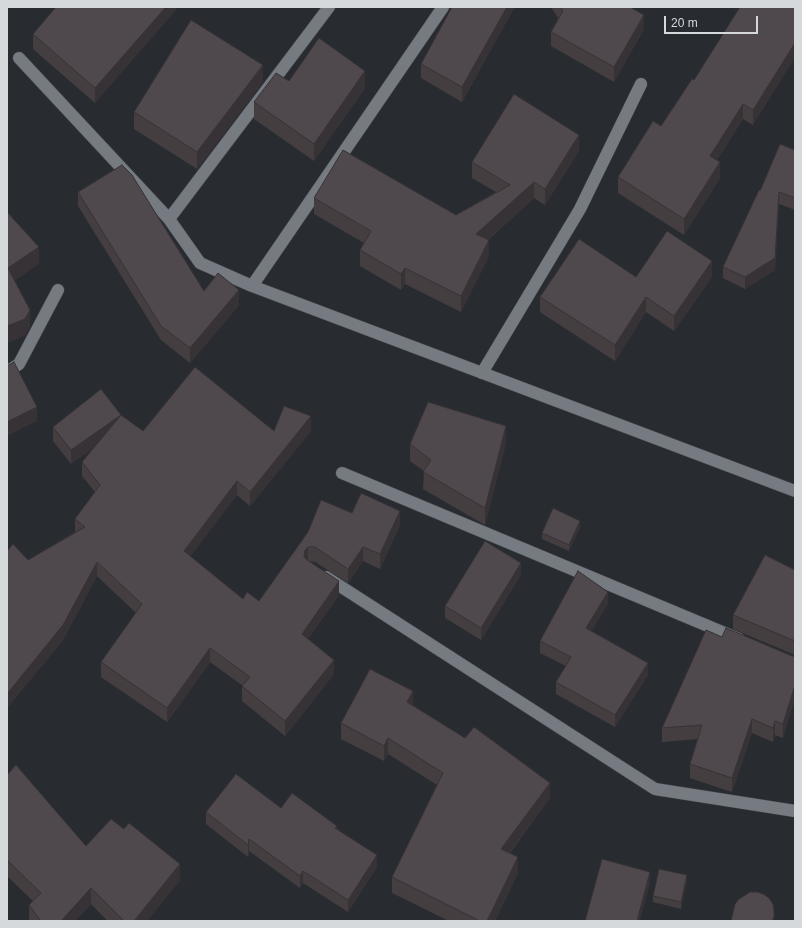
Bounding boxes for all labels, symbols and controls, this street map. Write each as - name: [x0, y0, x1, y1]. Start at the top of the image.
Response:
- scale bar: [666, 8, 760, 34]
- text: 20 m: [671, 16, 698, 30]

